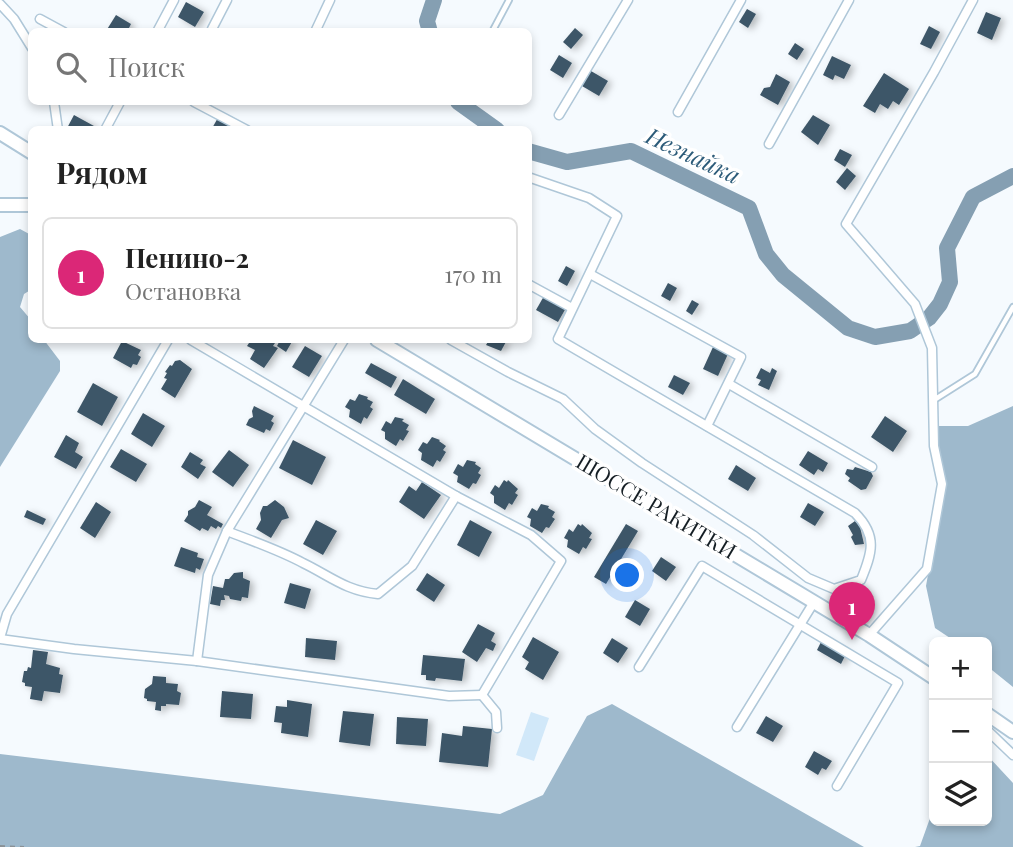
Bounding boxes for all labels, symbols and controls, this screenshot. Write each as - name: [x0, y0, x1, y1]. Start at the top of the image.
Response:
- search box: [28, 28, 532, 105]
- icon: search: [52, 48, 90, 86]
- text: Поиск: [108, 49, 185, 84]
- water label: Незнайка: [641, 119, 746, 190]
- text: Рядом: [56, 152, 148, 192]
- text: Пенино-2: [125, 240, 249, 275]
- text: 1: [77, 258, 85, 289]
- text: 170 m: [444, 258, 502, 289]
- text: Остановка: [125, 275, 241, 306]
- street label: ШОССЕ РАКИТКИ: [572, 446, 742, 564]
- your location: [610, 558, 644, 592]
- pin: 1: [829, 582, 875, 640]
- map controls: [929, 637, 992, 826]
- button: +: [929, 637, 992, 700]
- button: −: [929, 700, 992, 763]
- button: layers: [929, 763, 992, 826]

